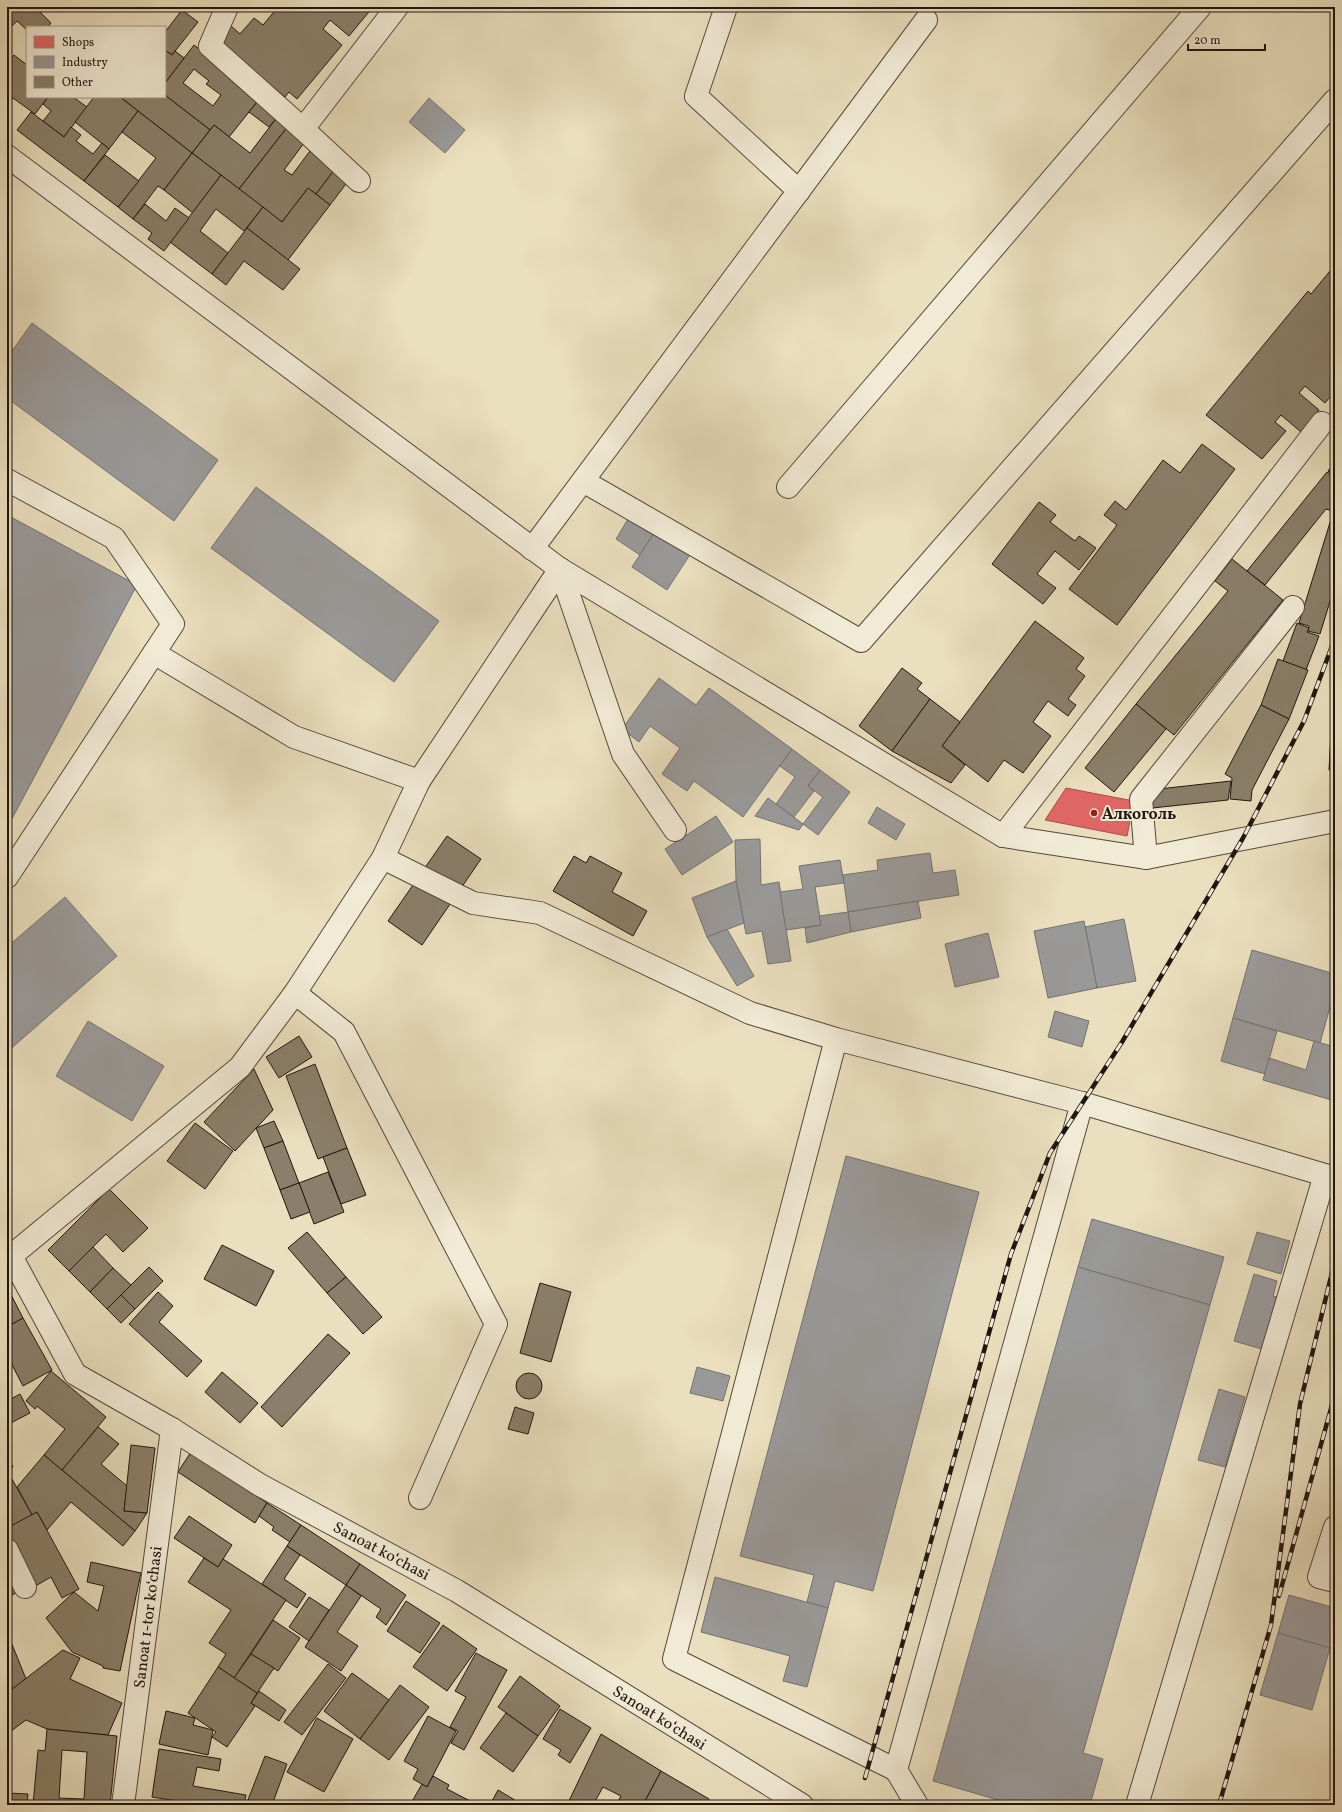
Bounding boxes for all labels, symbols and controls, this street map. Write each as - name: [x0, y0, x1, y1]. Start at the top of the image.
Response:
- legend: [26, 26, 166, 98]
- scale bar: [1188, 26, 1265, 52]
- text: 20 m: [1194, 33, 1221, 49]
- text: Shops: [62, 35, 94, 51]
- text: Industry: [62, 55, 108, 71]
- text: Other: [62, 75, 93, 91]
- place label: Алкоголь: [1102, 804, 1176, 826]
- marker: Алкоголь: [1089, 808, 1099, 818]
- street label: Sanoat koʻchasi: [329, 1517, 434, 1587]
- street label: Sanoat 1-tor ko‘chasi: [129, 1545, 169, 1690]
- street label: Sanoat koʻchasi: [608, 1681, 710, 1756]

